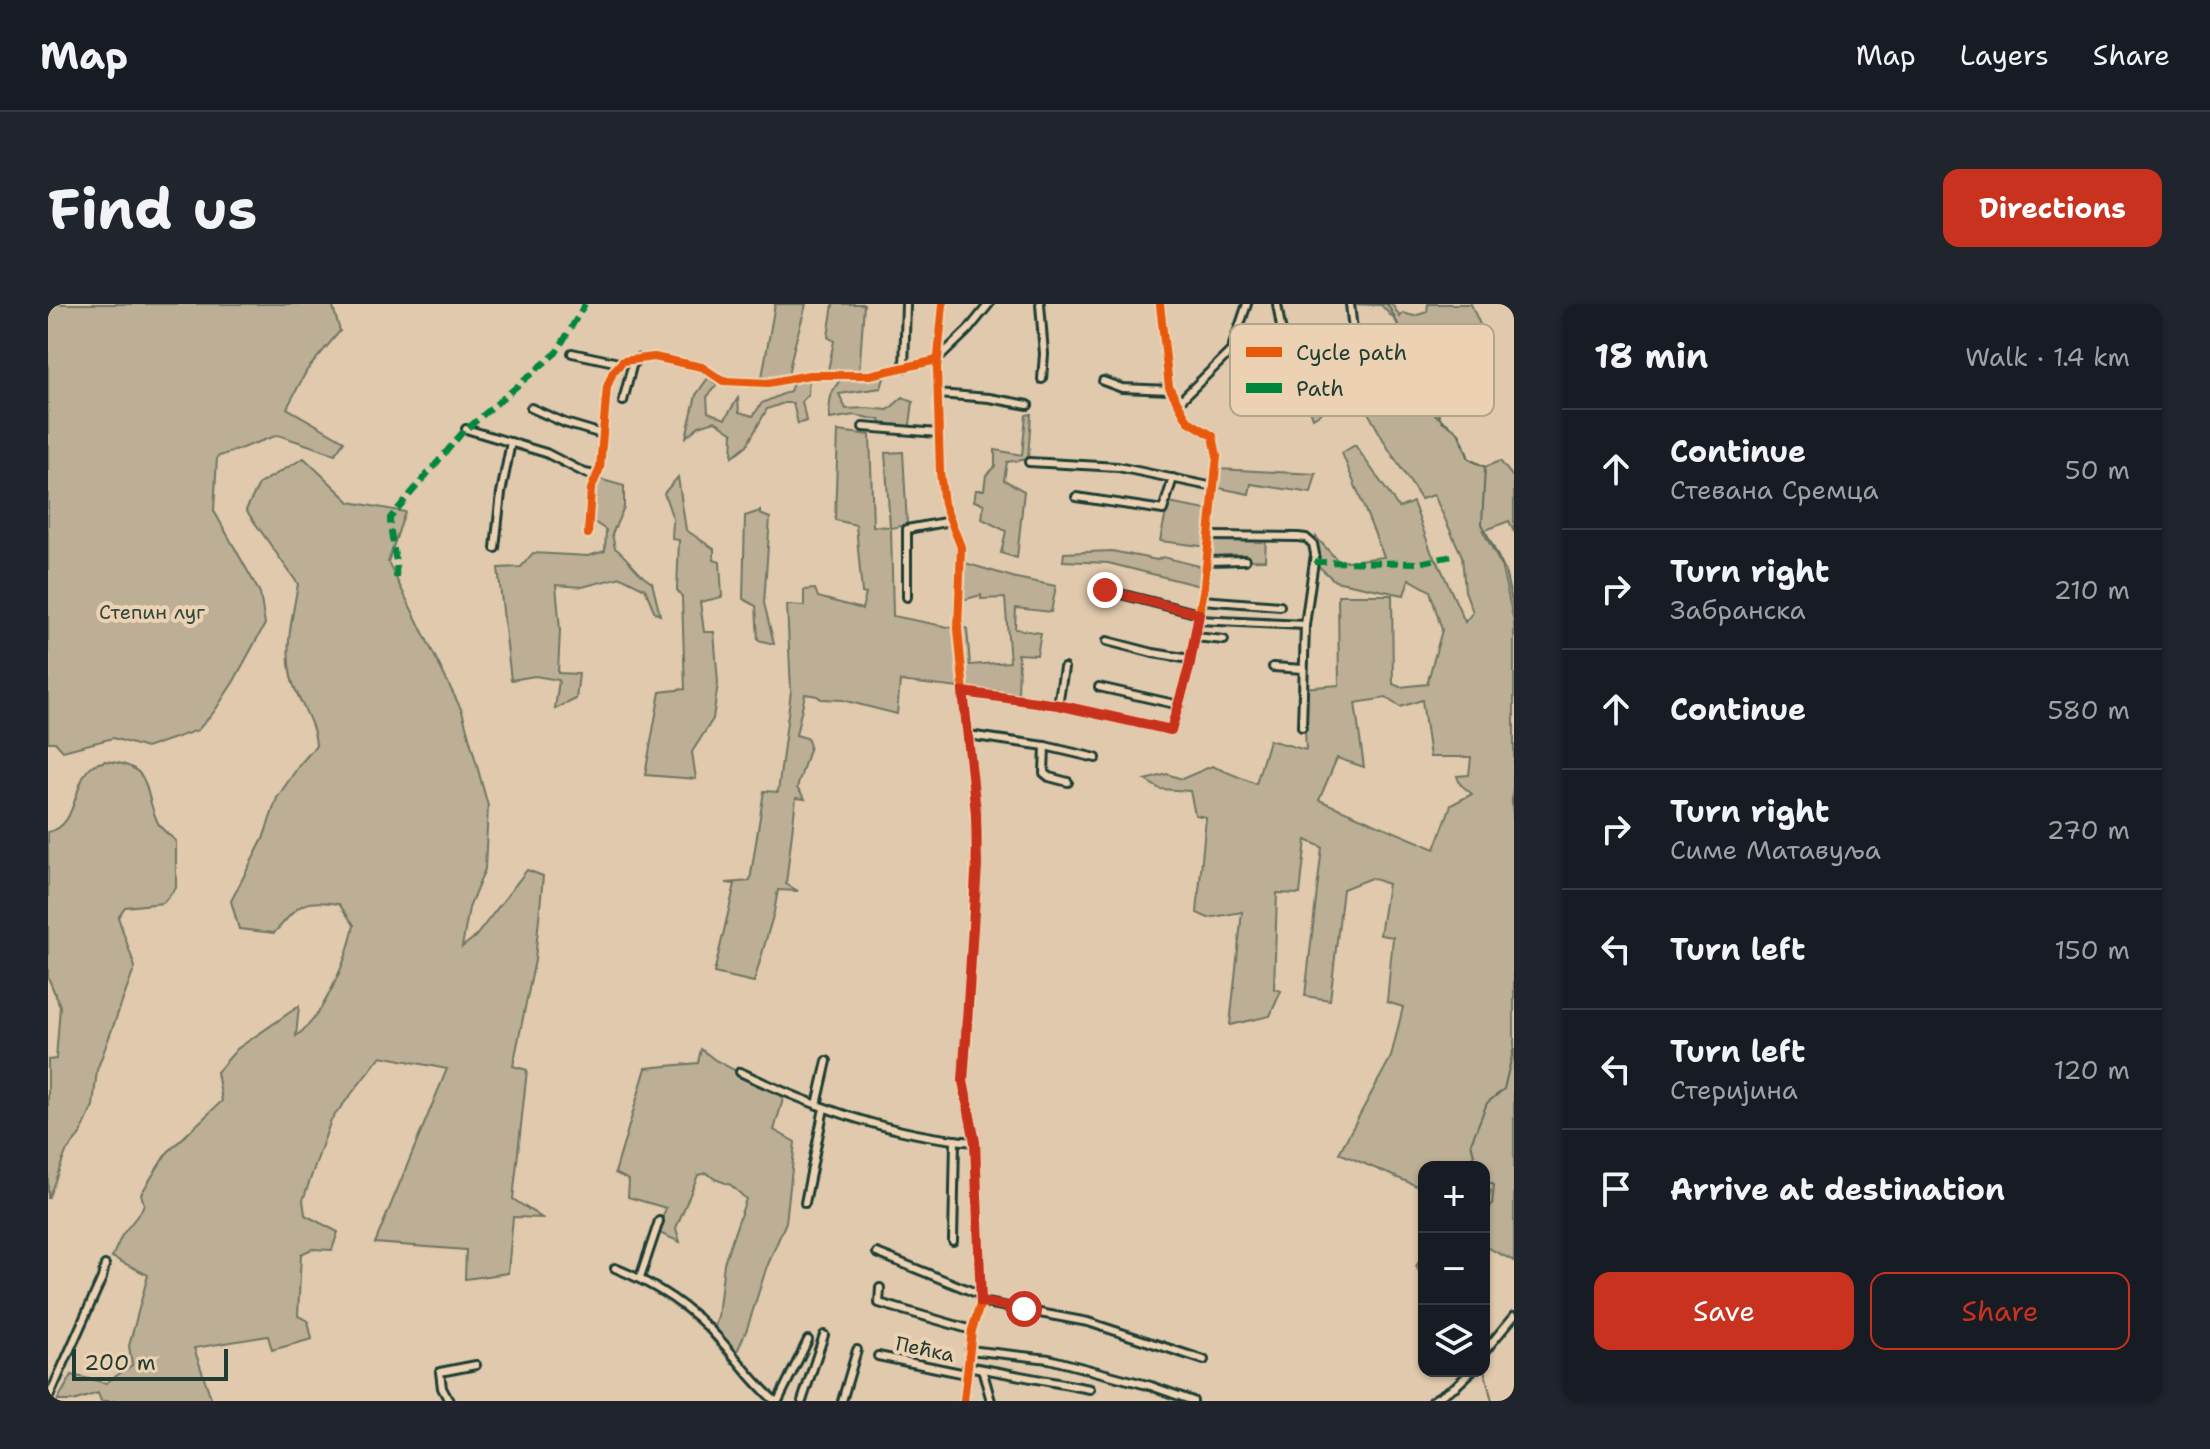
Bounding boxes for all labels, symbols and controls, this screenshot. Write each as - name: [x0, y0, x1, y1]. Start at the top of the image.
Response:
- text: Map: [40, 30, 128, 81]
- text: Map: [1856, 36, 1916, 74]
- text: Layers: [1960, 36, 2049, 74]
- text: Share: [2093, 36, 2170, 74]
- button: Directions: [1943, 169, 2162, 247]
- text: Find us: [48, 171, 257, 246]
- legend: [1230, 324, 1494, 416]
- text: 18 min: [1594, 333, 1708, 379]
- text: Cycle path: [1296, 338, 1407, 367]
- text: Walk · 1.4 km: [1965, 339, 2130, 374]
- text: Path: [1296, 374, 1344, 403]
- text: Continue: [1670, 431, 1806, 472]
- icon: ahead: [1594, 447, 1638, 491]
- text: 50 m: [2065, 452, 2130, 487]
- text: Стевана Сремца: [1670, 472, 1879, 507]
- text: Turn right: [1670, 551, 1829, 592]
- icon: right: [1594, 567, 1638, 611]
- route end: [1087, 572, 1123, 608]
- text: 210 m: [2053, 572, 2130, 607]
- text: Забранска: [1670, 592, 1806, 627]
- park label: Степин луг: [99, 599, 205, 625]
- icon: ahead: [1594, 687, 1638, 731]
- text: Continue: [1670, 689, 1806, 730]
- text: 580 m: [2048, 692, 2130, 727]
- text: Turn right: [1670, 791, 1829, 832]
- icon: right: [1594, 807, 1638, 851]
- text: 270 m: [2047, 812, 2130, 847]
- text: Симе Матавуља: [1670, 832, 1881, 867]
- icon: left: [1594, 927, 1638, 971]
- text: Turn left: [1670, 929, 1805, 970]
- text: 150 m: [2054, 932, 2130, 967]
- text: Turn left: [1670, 1031, 1805, 1072]
- icon: left: [1594, 1047, 1638, 1091]
- text: 120 m: [2054, 1052, 2130, 1087]
- text: Стеријина: [1670, 1072, 1798, 1107]
- map controls: [1418, 1161, 1490, 1377]
- button: +: [1418, 1161, 1490, 1233]
- icon: arrive: [1594, 1167, 1638, 1211]
- text: Arrive at destination: [1670, 1169, 2005, 1210]
- button: −: [1418, 1233, 1490, 1305]
- button: Save: [1594, 1272, 1854, 1350]
- button: Share: [1870, 1272, 2130, 1350]
- route start: [1006, 1291, 1042, 1327]
- button: layers: [1418, 1305, 1490, 1377]
- street label: Пећка: [893, 1330, 957, 1368]
- scale bar: [72, 1345, 228, 1381]
- text: 200 m: [84, 1348, 156, 1377]

